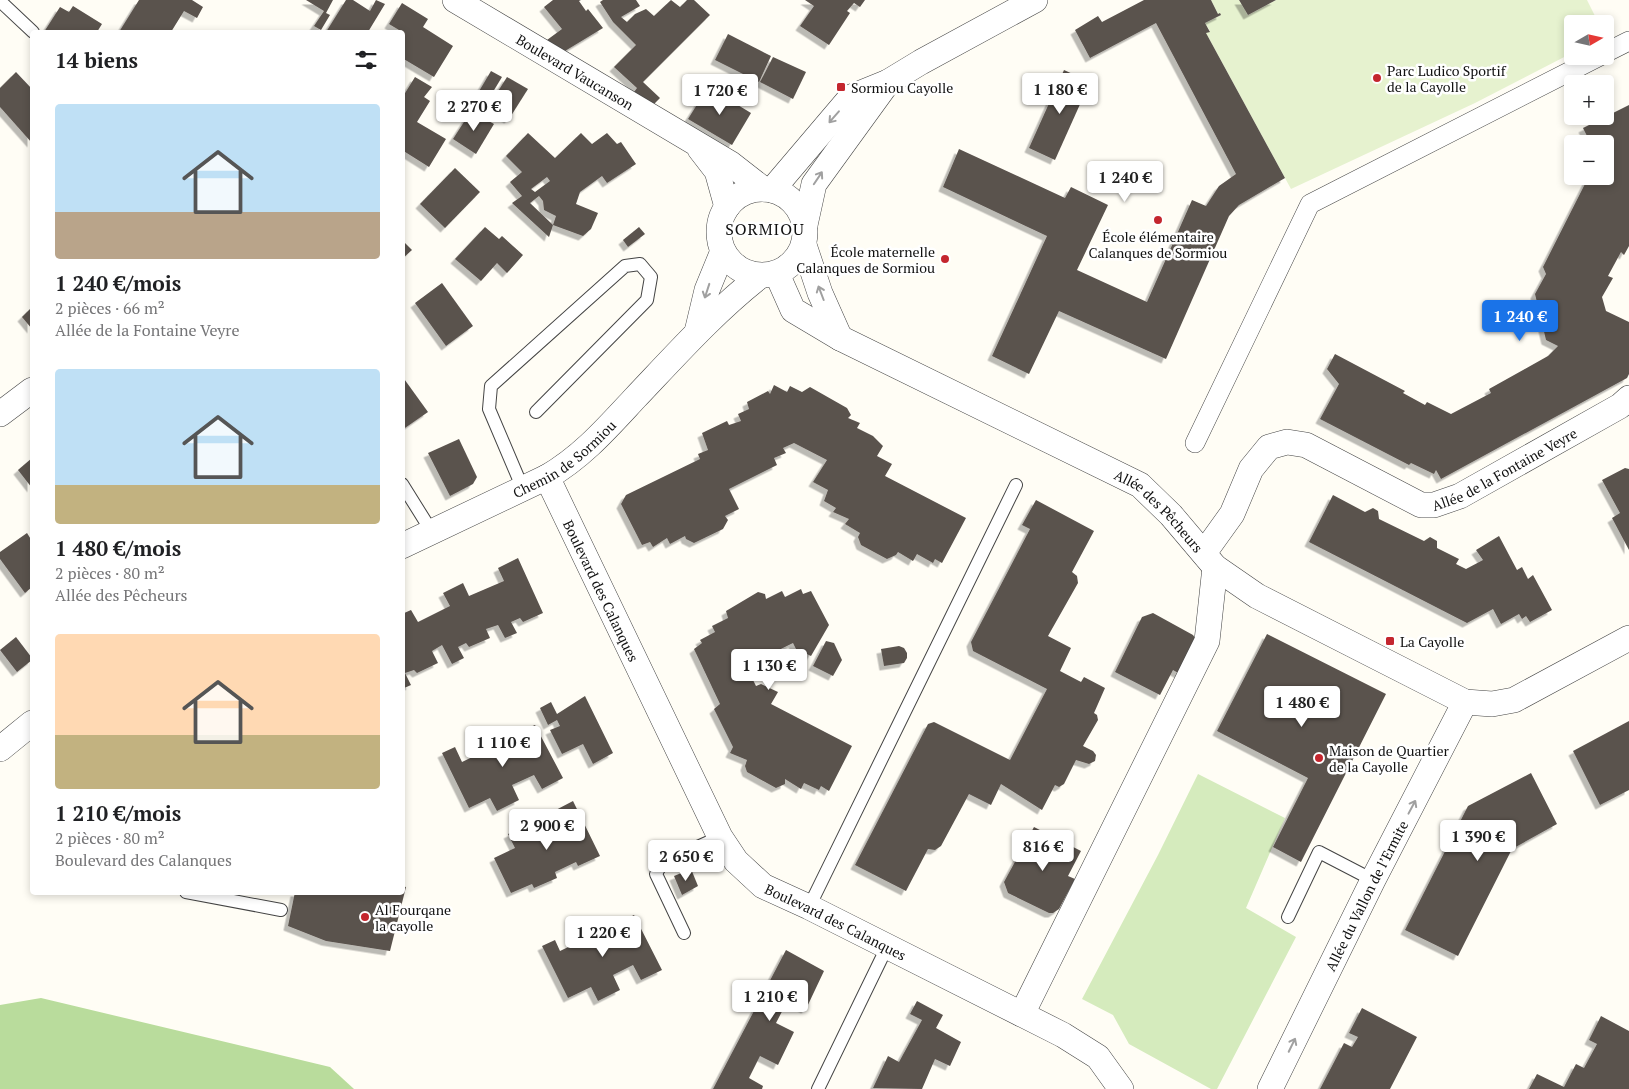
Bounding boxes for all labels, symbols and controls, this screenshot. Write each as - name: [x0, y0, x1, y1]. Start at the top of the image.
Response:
- north arrow: [1564, 15, 1614, 65]
- map controls: [1564, 15, 1614, 185]
- street label: Boulevard Vaucanson: [513, 29, 638, 114]
- text: 14 biens: [55, 46, 138, 74]
- icon: filters: [352, 46, 380, 74]
- place label: Parc Ludico Sportif de la Cayolle: [1387, 61, 1507, 96]
- pin: 1 180 €: [1014, 72, 1106, 115]
- marker: Parc Ludico Sportif de la Cayolle: [1371, 72, 1383, 84]
- pin: 1 720 €: [674, 74, 766, 116]
- button: +: [1564, 75, 1614, 125]
- place label: Sormiou Cayolle: [851, 78, 953, 97]
- text: 1 180 €: [1033, 78, 1087, 100]
- text: 1 720 €: [693, 79, 747, 101]
- marker: Sormiou Cayolle: [835, 81, 847, 93]
- pin: 2 270 €: [428, 90, 520, 132]
- text: 2 270 €: [447, 95, 501, 117]
- one-way arrow: [829, 110, 840, 123]
- button: −: [1564, 135, 1614, 185]
- icon: home: [173, 137, 263, 227]
- pin: 1 240 €: [1079, 160, 1171, 203]
- text: 1 240 €: [1098, 166, 1152, 188]
- one-way arrow: [813, 172, 823, 186]
- marker: École élémentaire Calanques de Sormiou: [1152, 214, 1164, 226]
- district label: SORMIOU: [725, 218, 805, 240]
- place label: École élémentaire Calanques de Sormiou: [1089, 227, 1227, 262]
- place label: École maternelle Calanques de Sormiou: [796, 242, 935, 277]
- marker: École maternelle Calanques de Sormiou: [939, 253, 951, 265]
- text: 1 240 €/mois: [55, 269, 181, 297]
- one-way arrow: [702, 283, 712, 299]
- one-way arrow: [816, 286, 825, 301]
- text: 2 pièces · 66 m²: [55, 297, 165, 319]
- pin: 1 240 €: [1474, 300, 1566, 342]
- text: 1 240 €: [1493, 305, 1547, 327]
- text: Allée de la Fontaine Veyre: [55, 319, 240, 341]
- icon: home: [173, 402, 263, 492]
- street label: Chemin de Sormiou: [509, 415, 620, 502]
- street label: Allée de la Fontaine Veyre: [1429, 423, 1580, 515]
- street label: Allée des Pêcheurs: [1111, 464, 1208, 556]
- street label: Boulevard des Calanques: [559, 517, 644, 665]
- text: 1 480 €/mois: [55, 534, 181, 562]
- text: 2 pièces · 80 m²: [55, 562, 165, 584]
- text: Allée des Pêcheurs: [55, 584, 188, 606]
- place label: La Cayolle: [1400, 632, 1464, 651]
- marker: La Cayolle: [1384, 635, 1396, 647]
- pin: 1 130 €: [723, 648, 815, 691]
- text: 1 130 €: [742, 654, 796, 676]
- icon: home: [173, 667, 263, 757]
- pin: 1 480 €: [1256, 686, 1348, 728]
- text: 1 480 €: [1275, 691, 1329, 713]
- pin: 1 110 €: [457, 726, 549, 768]
- text: 1 110 €: [476, 731, 530, 753]
- place label: Maison de Quartier de la Cayolle: [1329, 741, 1449, 776]
- marker: Maison de Quartier de la Cayolle: [1313, 752, 1325, 764]
- text: 1 210 €/mois: [55, 799, 181, 827]
- one-way arrow: [1407, 799, 1417, 814]
- pin: 2 900 €: [501, 808, 593, 851]
- text: 2 900 €: [520, 814, 574, 836]
- street label: Allée du Vallon de l’Ermite: [1320, 817, 1412, 974]
- pin: 1 390 €: [1432, 820, 1524, 862]
- text: 1 390 €: [1451, 825, 1505, 847]
- text: 2 pièces · 80 m²: [55, 827, 165, 849]
- pin: 816 €: [1008, 830, 1078, 872]
- text: 816 €: [1023, 835, 1063, 857]
- pin: 2 650 €: [640, 840, 732, 882]
- text: 2 650 €: [659, 845, 713, 867]
- text: Boulevard des Calanques: [55, 849, 232, 871]
- street label: Boulevard des Calanques: [762, 879, 910, 964]
- place label: Al Fourqane la cayolle: [375, 900, 451, 935]
- marker: Al Fourqane la cayolle: [359, 911, 371, 923]
- pin: 1 220 €: [557, 916, 649, 958]
- text: 1 220 €: [576, 921, 630, 943]
- pin: 1 210 €: [724, 980, 816, 1022]
- text: 1 210 €: [743, 985, 797, 1007]
- one-way arrow: [1288, 1038, 1297, 1053]

